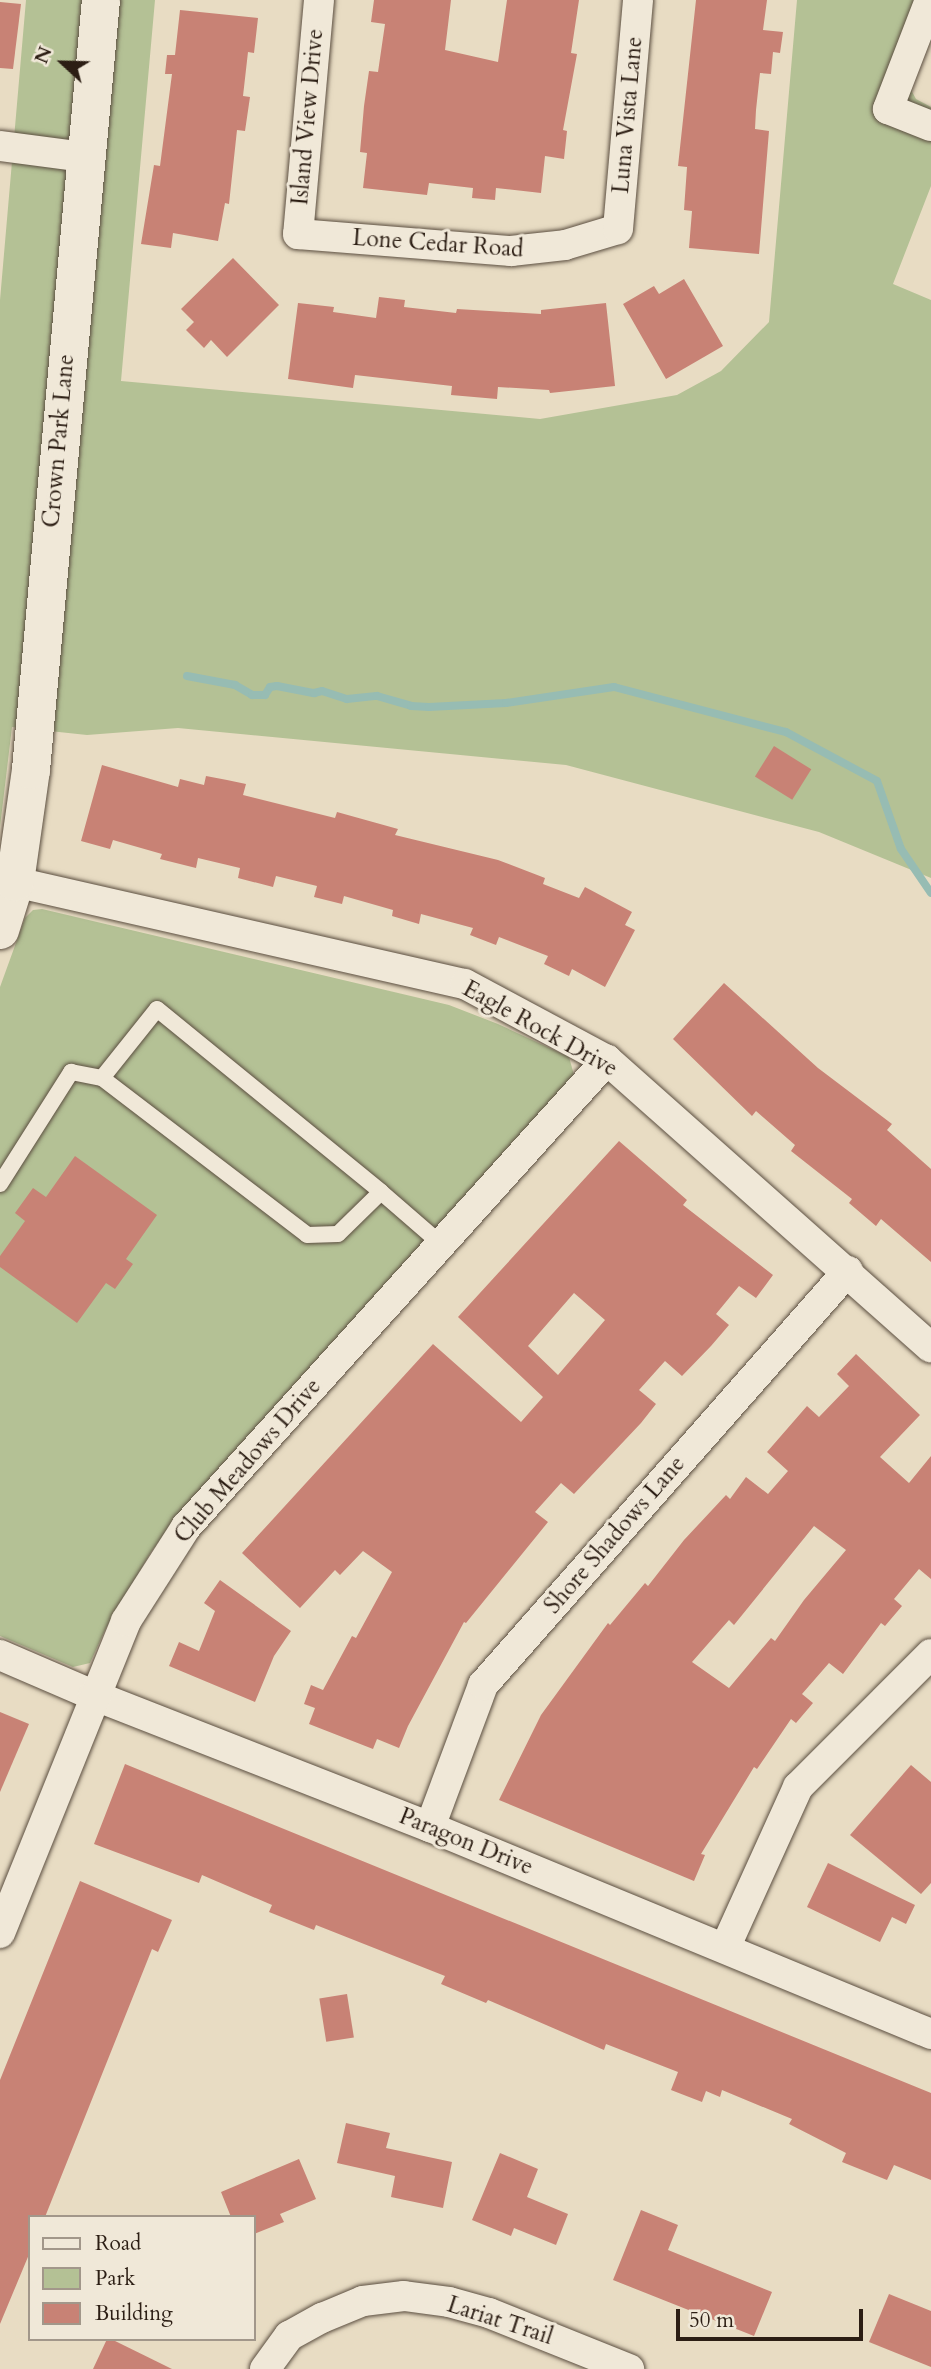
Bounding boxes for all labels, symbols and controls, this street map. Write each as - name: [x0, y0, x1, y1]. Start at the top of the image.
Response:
- north arrow: [28, 28, 98, 98]
- street label: Island View Drive: [287, 28, 329, 206]
- street label: Luna Vista Lane: [607, 35, 649, 195]
- text: N: [28, 43, 59, 68]
- street label: Lone Cedar Road: [352, 224, 524, 264]
- street label: Crown Park Lane: [38, 353, 80, 529]
- street label: Eagle Rock Drive: [458, 975, 622, 1083]
- street label: Club Meadows Drive: [169, 1373, 327, 1549]
- street label: Shore Shadows Lane: [539, 1450, 691, 1620]
- street label: Paragon Drive: [395, 1803, 537, 1881]
- legend: [28, 2215, 256, 2341]
- text: Road: [95, 2229, 141, 2258]
- text: Park: [95, 2264, 135, 2293]
- street label: Lariat Trail: [444, 2291, 556, 2351]
- scale bar: [679, 2296, 866, 2340]
- text: Building: [95, 2299, 173, 2328]
- text: 50 m: [689, 2306, 734, 2335]

